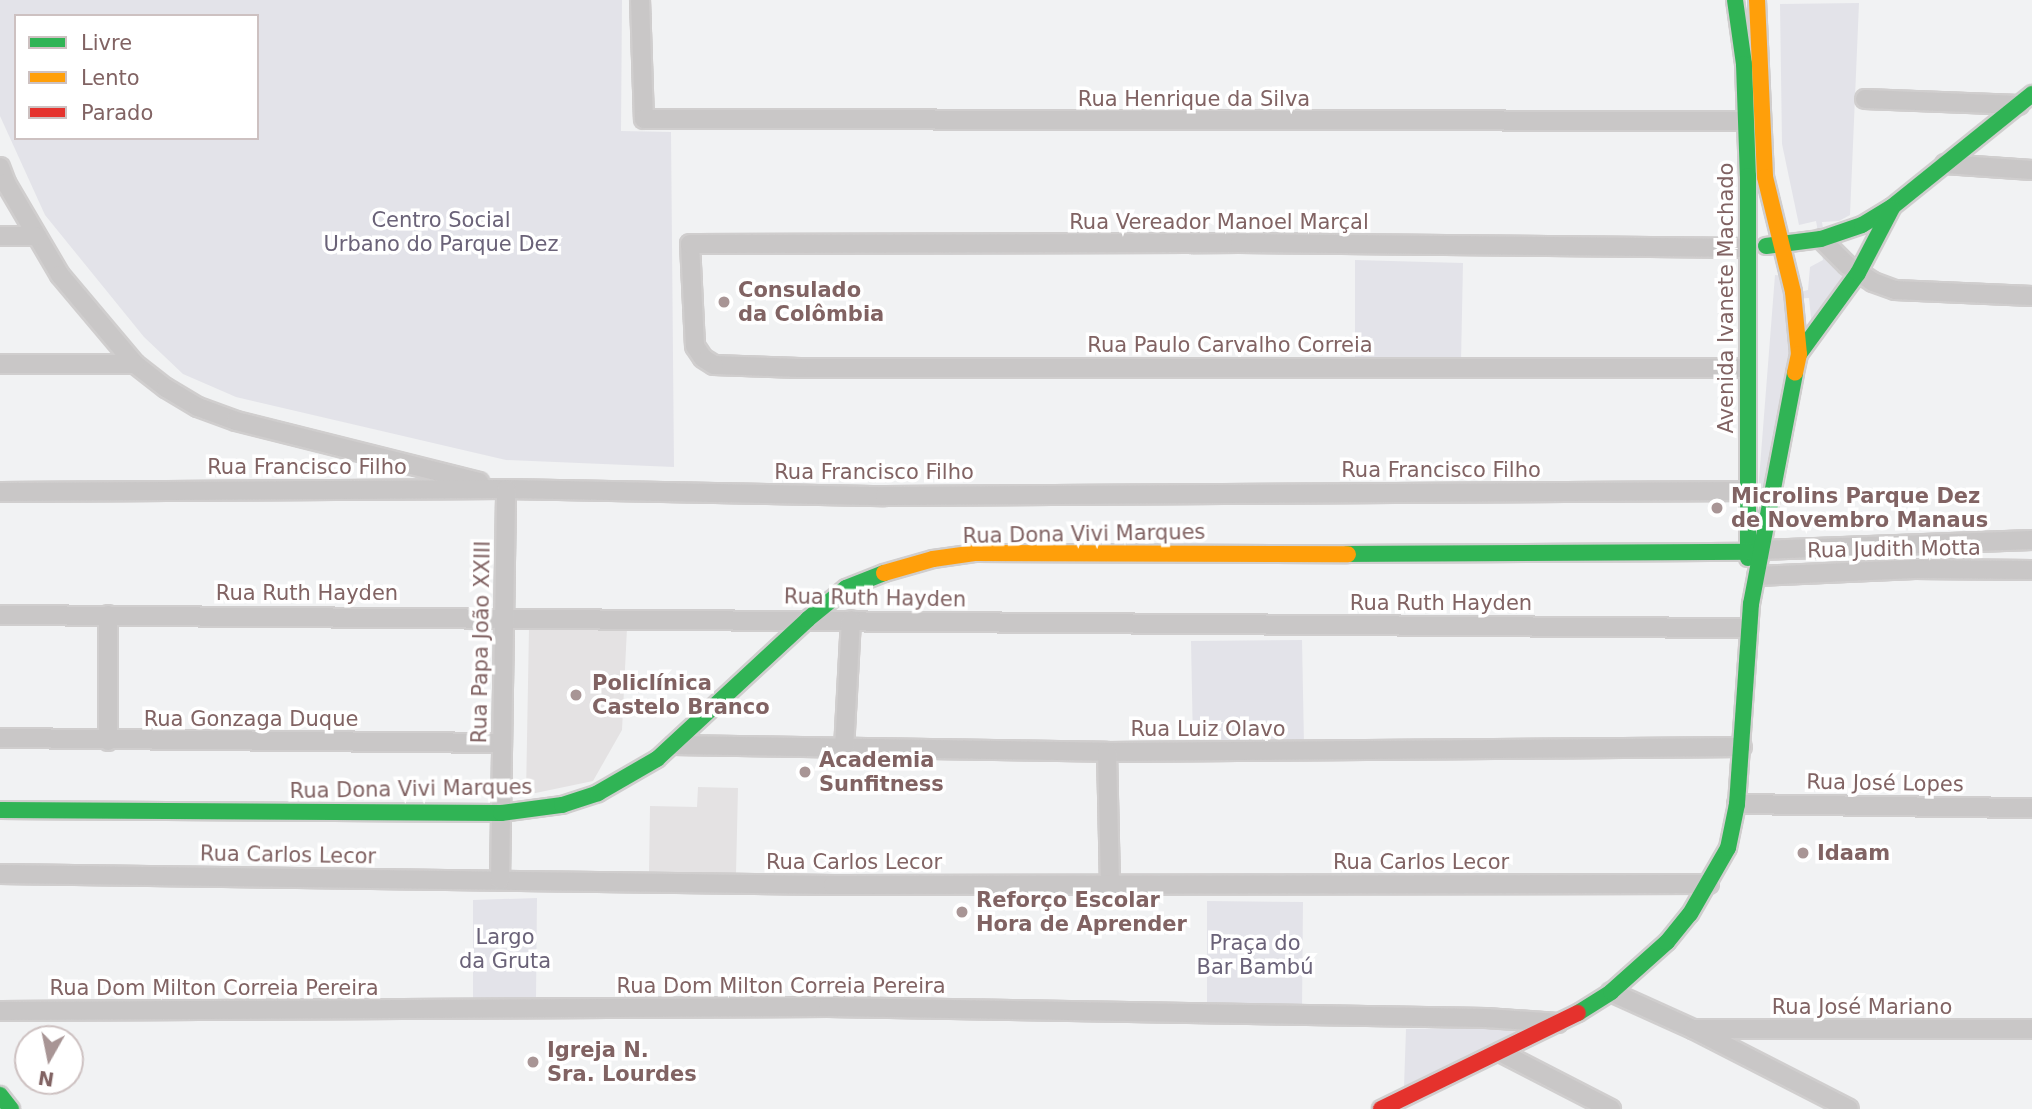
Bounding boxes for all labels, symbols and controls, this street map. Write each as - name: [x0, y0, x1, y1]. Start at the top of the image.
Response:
- legend: [14, 14, 259, 140]
- text: Livre: [81, 31, 132, 55]
- text: Lento: [81, 66, 140, 90]
- street label: Rua Henrique da Silva: [1078, 86, 1310, 112]
- text: Parado: [81, 101, 153, 125]
- street label: Avenida Ivanete Machado: [1713, 163, 1739, 433]
- park label: Centro Social Urbano do Parque Dez: [323, 207, 559, 257]
- street label: Rua Vereador Manoel Marçal: [1069, 209, 1369, 235]
- place label: Consulado da Colômbia: [738, 277, 884, 327]
- marker: Consulado da Colômbia: [716, 294, 732, 310]
- street label: Rua Paulo Carvalho Correia: [1087, 332, 1373, 358]
- street label: Rua Francisco Filho: [207, 454, 407, 480]
- street label: Rua Francisco Filho: [1341, 457, 1541, 483]
- street label: Rua Francisco Filho: [774, 459, 974, 485]
- place label: Microlins Parque Dez de Novembro Manaus: [1731, 483, 1988, 533]
- marker: Microlins Parque Dez de Novembro Manaus: [1709, 500, 1725, 516]
- street label: Rua Dona Vivi Marques: [962, 519, 1206, 549]
- street label: Rua Judith Motta: [1807, 535, 1981, 563]
- street label: Rua Papa João XXIII: [467, 540, 495, 744]
- street label: Rua Ruth Hayden: [216, 580, 398, 606]
- street label: Rua Ruth Hayden: [784, 584, 966, 612]
- street label: Rua Ruth Hayden: [1350, 590, 1532, 616]
- place label: Policlínica Castelo Branco: [592, 670, 770, 720]
- marker: Policlínica Castelo Branco: [566, 685, 586, 705]
- street label: Rua Gonzaga Duque: [144, 706, 358, 732]
- street label: Rua Luiz Olavo: [1130, 716, 1286, 742]
- place label: Academia Sunfitness: [819, 747, 944, 797]
- marker: Academia Sunfitness: [797, 764, 813, 780]
- street label: Rua José Lopes: [1806, 769, 1964, 797]
- street label: Rua Dona Vivi Marques: [289, 774, 533, 804]
- place label: Idaam: [1817, 840, 1890, 866]
- street label: Rua Carlos Lecor: [200, 841, 376, 869]
- marker: Idaam: [1795, 845, 1811, 861]
- street label: Rua Carlos Lecor: [766, 849, 942, 875]
- street label: Rua Carlos Lecor: [1333, 849, 1509, 875]
- place label: Reforço Escolar Hora de Aprender: [976, 887, 1187, 937]
- marker: Reforço Escolar Hora de Aprender: [954, 904, 970, 920]
- park label: Largo da Gruta: [459, 924, 551, 974]
- park label: Praça do Bar Bambú: [1197, 930, 1313, 980]
- street label: Rua Dom Milton Correia Pereira: [616, 973, 946, 999]
- street label: Rua Dom Milton Correia Pereira: [49, 975, 379, 1001]
- street label: Rua José Mariano: [1772, 994, 1952, 1020]
- north arrow: [14, 1025, 84, 1095]
- place label: Igreja N. Sra. Lourdes: [547, 1037, 697, 1087]
- marker: Igreja N. Sra. Lourdes: [525, 1054, 541, 1070]
- text: N: [36, 1067, 56, 1091]

